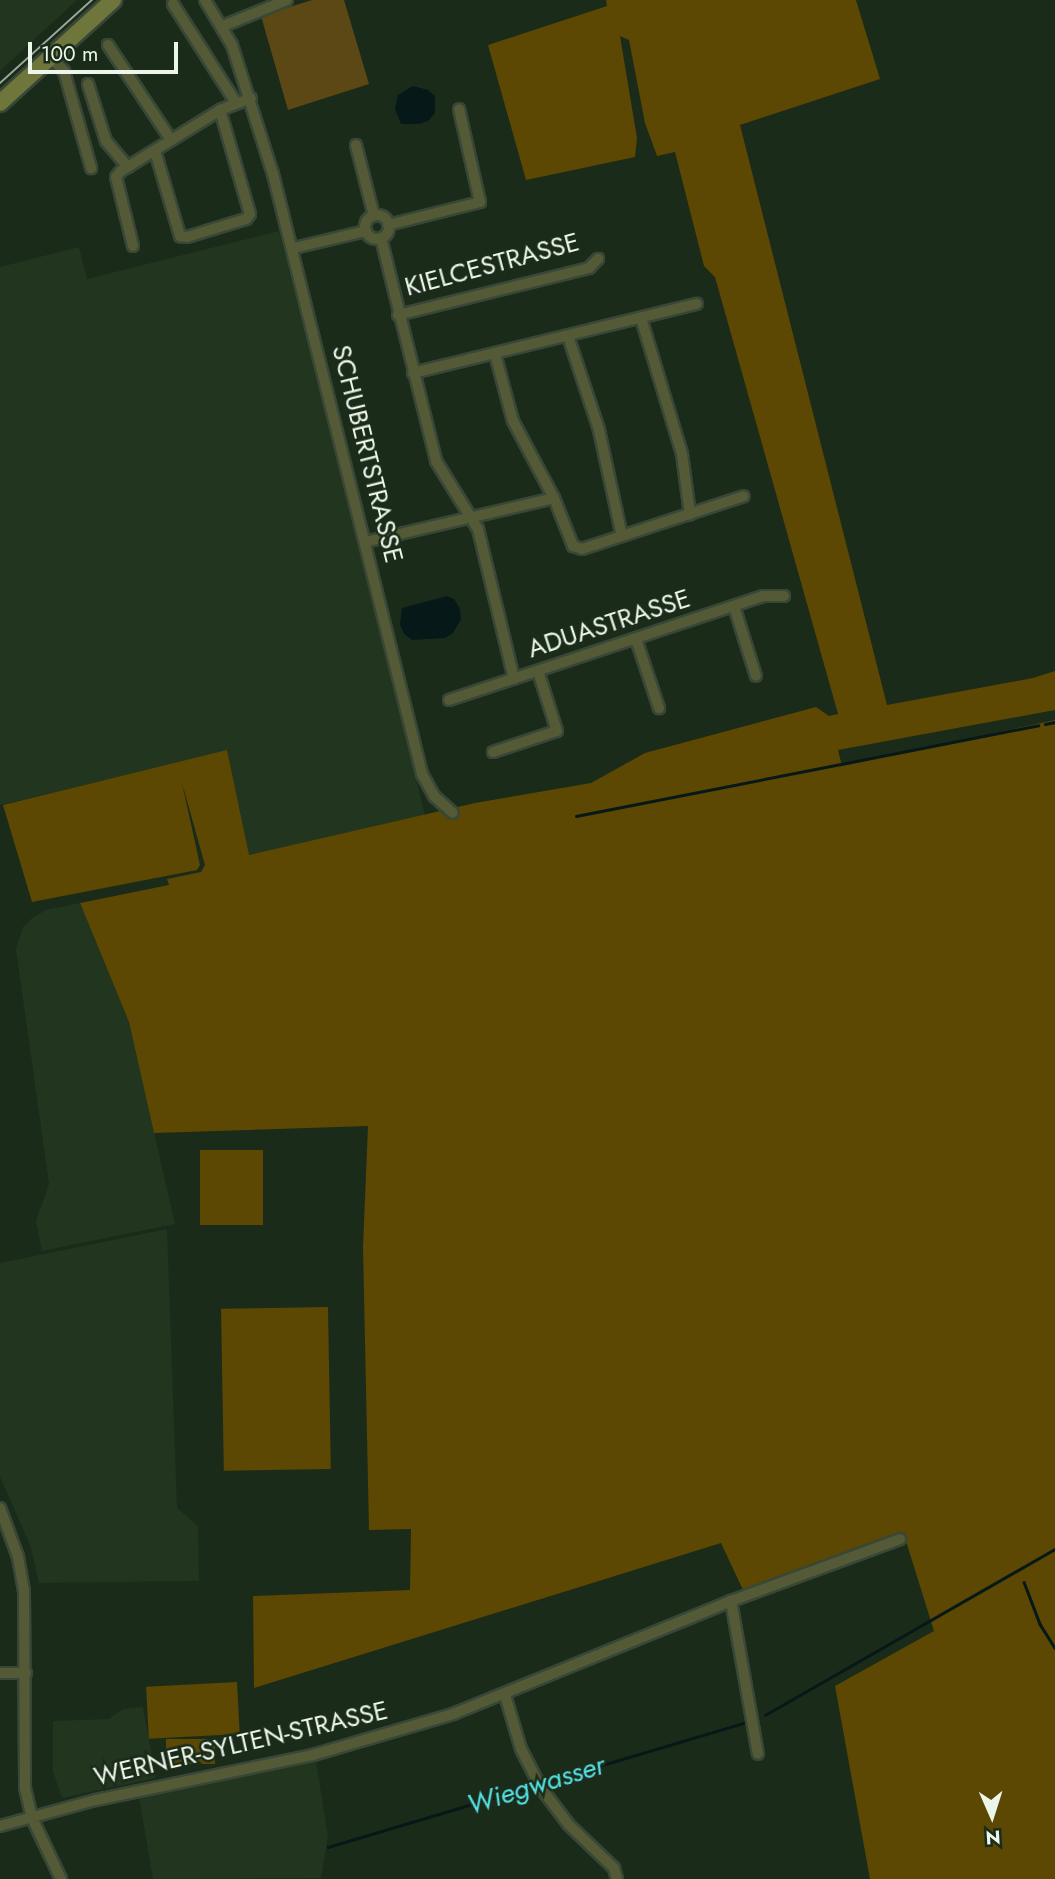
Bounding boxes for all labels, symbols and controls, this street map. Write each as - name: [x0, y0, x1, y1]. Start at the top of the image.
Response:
- scale bar: [32, 28, 182, 72]
- text: 100 m: [41, 39, 98, 69]
- street label: KIELCESTRASSE: [401, 227, 583, 303]
- street label: SCHUBERTSTRASSE: [325, 342, 409, 566]
- street label: ADUASTRASSE: [524, 583, 694, 665]
- street label: WERNER-SYLTEN-STRASSE: [91, 1695, 391, 1793]
- water label: Wiegwasser: [463, 1748, 609, 1822]
- north arrow: [957, 1781, 1027, 1851]
- text: N: [985, 1824, 1001, 1851]

